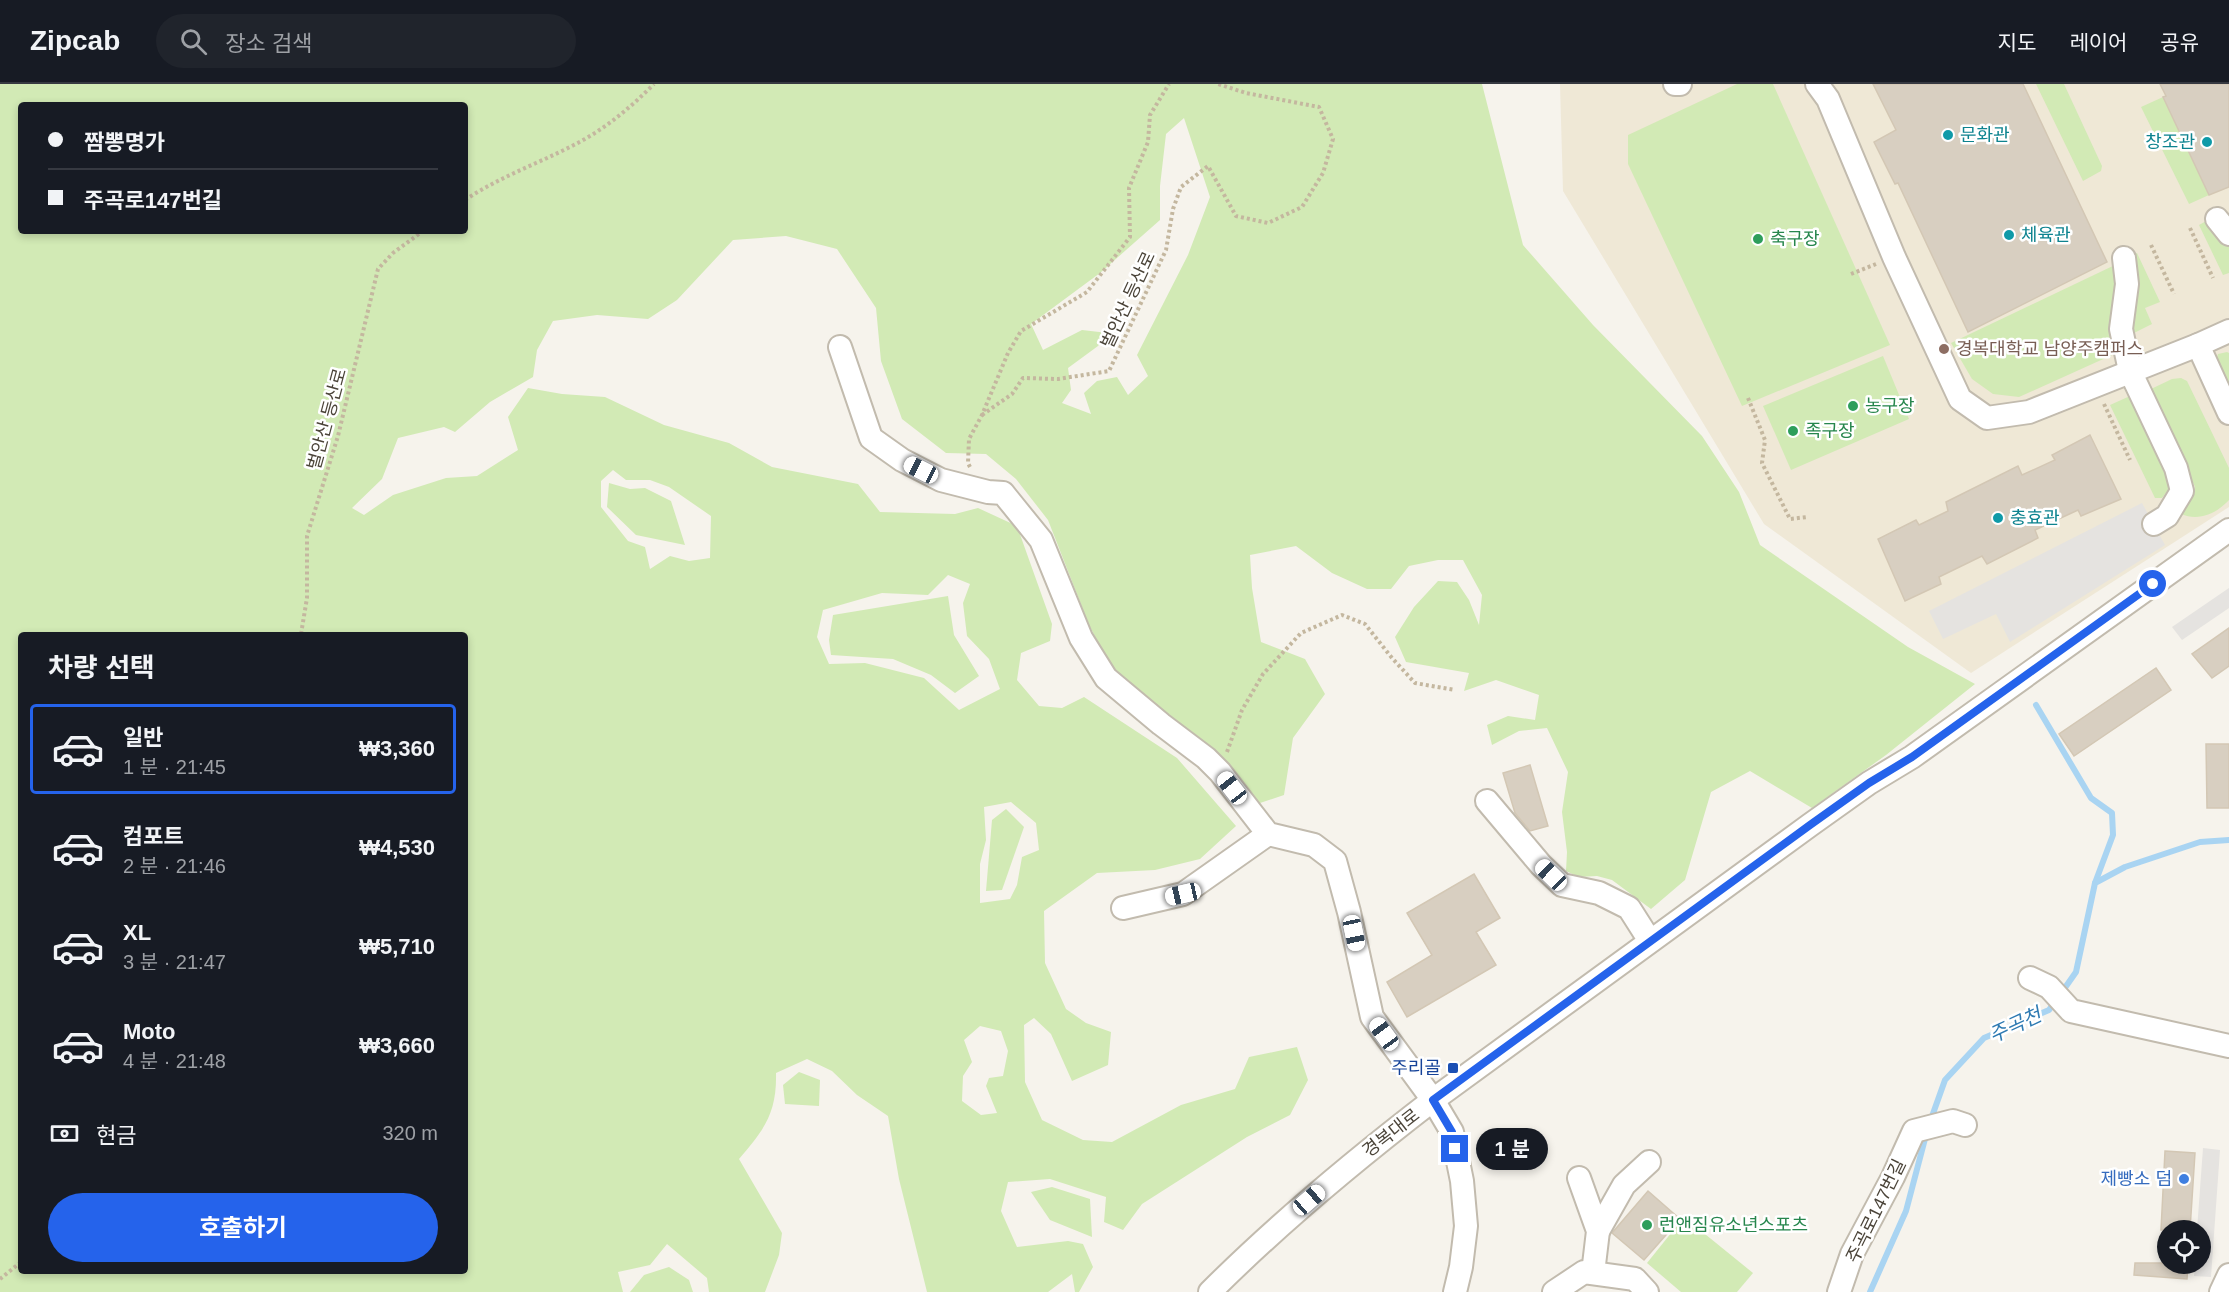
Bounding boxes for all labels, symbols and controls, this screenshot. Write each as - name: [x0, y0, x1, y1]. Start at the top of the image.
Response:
- search box: [156, 14, 576, 68]
- text: Zipcab: [30, 25, 120, 56]
- icon: search: [177, 25, 210, 58]
- text: 장소 검색: [225, 31, 312, 56]
- text: 지도: [1998, 31, 2036, 54]
- text: 레이어: [2069, 31, 2127, 54]
- text: 공유: [2160, 31, 2199, 54]
- place label: 문화관: [1960, 125, 2010, 145]
- marker: 문화관: [1941, 128, 1955, 142]
- text: 짬뽕명가: [84, 130, 165, 155]
- place label: 창조관: [2145, 132, 2195, 152]
- marker: 창조관: [2200, 135, 2214, 149]
- text: 주곡로147번길: [84, 188, 222, 213]
- place label: 체육관: [2021, 225, 2071, 245]
- marker: 체육관: [2002, 228, 2016, 242]
- place label: 축구장: [1770, 229, 1820, 249]
- marker: 축구장: [1751, 232, 1765, 246]
- street label: 벌안산 등산로: [1097, 248, 1159, 352]
- place label: 경복대학교 남양주캠퍼스: [1956, 339, 2143, 359]
- marker: 경복대학교 남양주캠퍼스: [1937, 342, 1951, 356]
- street label: 벌안산 등산로: [304, 366, 350, 472]
- place label: 농구장: [1865, 396, 1915, 416]
- marker: 농구장: [1846, 399, 1860, 413]
- place label: 족구장: [1805, 421, 1855, 441]
- marker: 족구장: [1786, 424, 1800, 438]
- car: [901, 454, 941, 486]
- place label: 충효관: [2010, 508, 2060, 528]
- marker: 충효관: [1991, 511, 2005, 525]
- route start: [2139, 570, 2166, 597]
- text: 차량 선택: [48, 653, 155, 683]
- icon: car: [51, 722, 105, 776]
- text: 일반: [123, 725, 163, 750]
- text: ₩3,360: [359, 736, 435, 761]
- text: 1 분 · 21:45: [123, 756, 226, 778]
- car: [1214, 768, 1250, 808]
- icon: car: [51, 821, 105, 875]
- text: 컴포트: [123, 824, 184, 849]
- text: ₩4,530: [359, 835, 435, 860]
- text: 2 분 · 21:46: [123, 855, 226, 877]
- car: [1532, 856, 1570, 894]
- car: [1163, 881, 1203, 907]
- car: [1341, 914, 1367, 952]
- icon: car: [51, 920, 105, 974]
- text: XL: [123, 920, 151, 945]
- text: ₩5,710: [359, 934, 435, 959]
- text: 3 분 · 21:47: [123, 951, 226, 973]
- water label: 주곡천: [1985, 1002, 2047, 1047]
- car: [1366, 1014, 1402, 1054]
- icon: car: [51, 1019, 105, 1073]
- text: Moto: [123, 1019, 176, 1044]
- text: ₩3,660: [359, 1033, 435, 1058]
- text: 4 분 · 21:48: [123, 1050, 226, 1072]
- place label: 주리골: [1391, 1058, 1441, 1078]
- marker: 주리골: [1446, 1061, 1460, 1075]
- street label: 경복대로: [1359, 1105, 1423, 1161]
- icon: cash: [48, 1117, 81, 1150]
- text: 320 m: [382, 1122, 438, 1144]
- text: 현금: [96, 1123, 136, 1148]
- callout: 1 분: [1476, 1128, 1548, 1170]
- route end: [1441, 1135, 1468, 1162]
- text: 1 분: [1494, 1138, 1530, 1160]
- street label: 주곡로147번길: [1842, 1156, 1910, 1266]
- place label: 제빵소 덤: [2101, 1169, 2172, 1189]
- marker: 제빵소 덤: [2177, 1172, 2191, 1186]
- car: [1290, 1181, 1328, 1219]
- button: 호출하기: [48, 1193, 438, 1262]
- place label: 런앤짐유소년스포츠: [1659, 1215, 1808, 1235]
- marker: 런앤짐유소년스포츠: [1640, 1218, 1654, 1232]
- map controls: [2157, 1220, 2211, 1274]
- button: locate: [2157, 1220, 2211, 1274]

